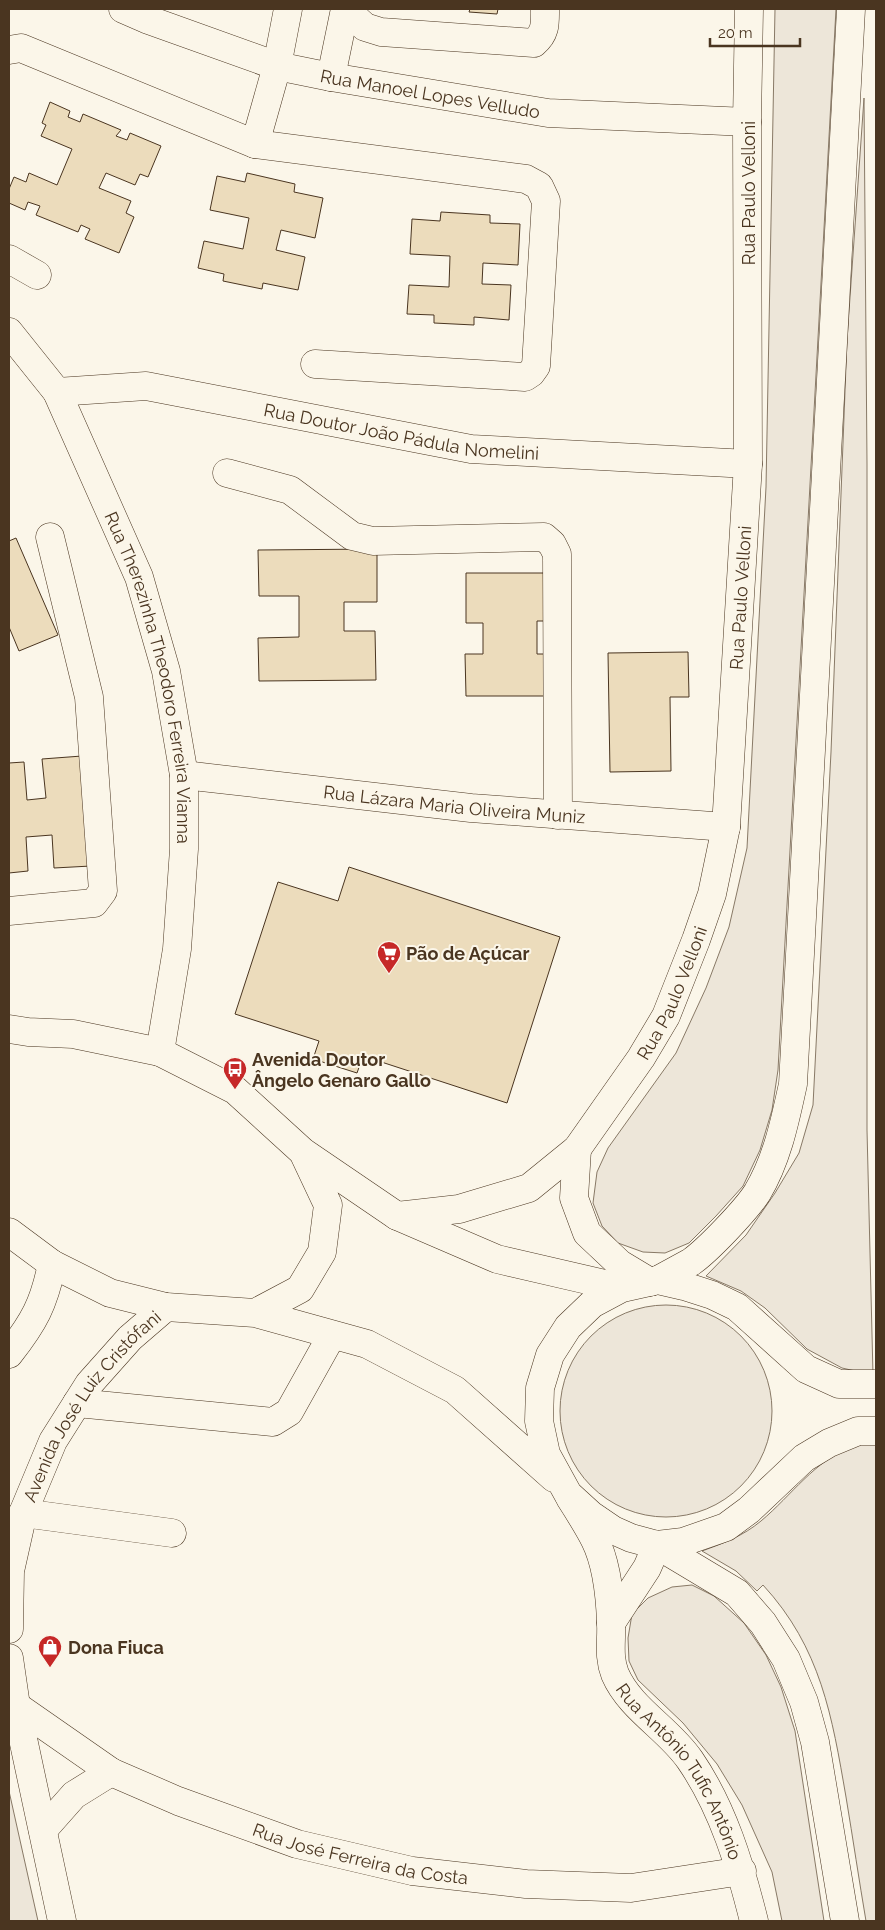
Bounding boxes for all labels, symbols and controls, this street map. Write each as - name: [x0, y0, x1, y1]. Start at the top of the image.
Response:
- scale bar: [710, 15, 800, 47]
- text: 20 m: [718, 24, 753, 42]
- street label: Rua Manoel Lopes Velludo: [319, 65, 542, 122]
- street label: Rua Paulo Velloni: [738, 121, 759, 265]
- street label: Rua Doutor João Pádula Nomelini: [262, 399, 540, 463]
- street label: Rua Therezinha Theodoro Ferreira Vianna: [101, 508, 195, 844]
- street label: Rua Paulo Velloni: [725, 525, 755, 670]
- street label: Rua Lázara Maria Oliveira Muniz: [322, 781, 586, 827]
- street label: Rua Paulo Velloni: [632, 923, 711, 1063]
- supermarket icon: Pão de Açúcar: [376, 940, 402, 974]
- place label: Pão de Açúcar: [406, 943, 529, 964]
- place label: Avenida Doutor Ângelo Genaro Gallo: [252, 1049, 431, 1091]
- bus stop icon: Avenida Doutor Ângelo Genaro Gallo: [222, 1056, 248, 1090]
- street label: Avenida José Luiz Cristófani: [18, 1306, 165, 1505]
- shop icon: Dona Fiuca: [37, 1634, 63, 1668]
- place label: Dona Fiuca: [68, 1637, 164, 1658]
- street label: Rua Antônio Tufic Antônio: [612, 1679, 747, 1863]
- street label: Rua José Ferreira da Costa: [250, 1818, 469, 1888]

